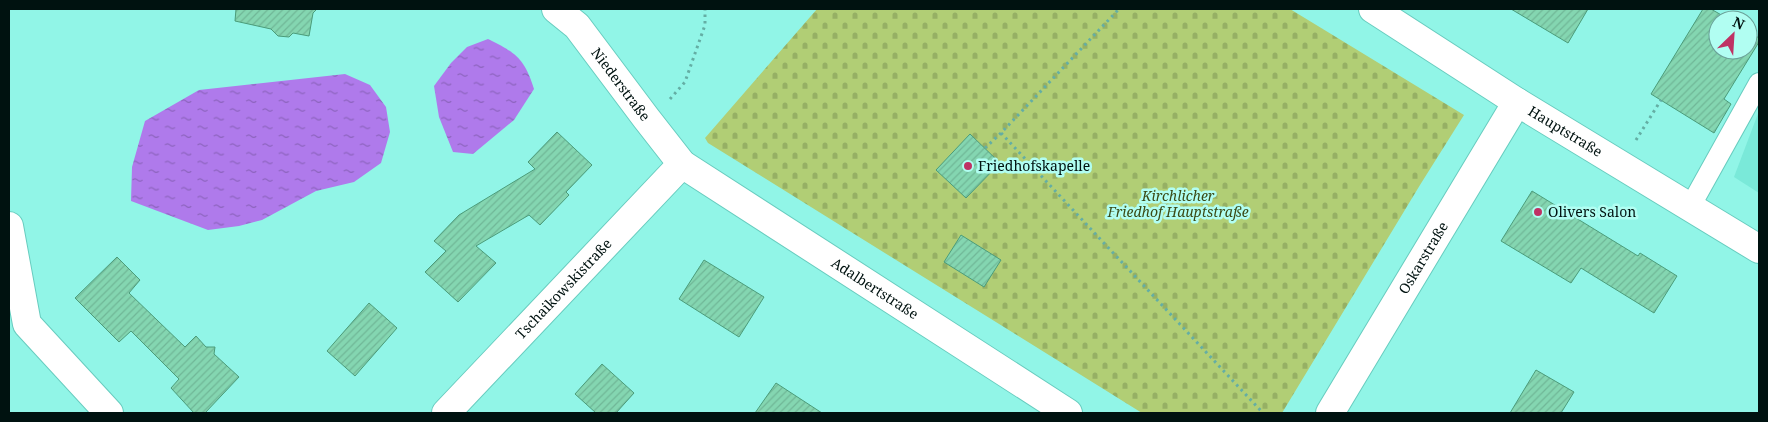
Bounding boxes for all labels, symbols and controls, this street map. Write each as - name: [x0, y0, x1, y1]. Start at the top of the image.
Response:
- north arrow: [1708, 10, 1758, 60]
- text: N: [1730, 12, 1748, 34]
- street label: Niederstraße: [587, 43, 655, 125]
- street label: Hauptstraße: [1525, 101, 1606, 161]
- place label: Friedhofskapelle: [978, 156, 1090, 175]
- marker: Friedhofskapelle: [962, 160, 974, 172]
- park label: Kirchlicher Friedhof Hauptstraße: [1106, 186, 1249, 221]
- place label: Olivers Salon: [1548, 202, 1636, 221]
- marker: Olivers Salon: [1532, 206, 1544, 218]
- street label: Oskarstraße: [1394, 218, 1452, 297]
- street label: Tschaikowskistraße: [511, 234, 616, 343]
- street label: Adalbertstraße: [828, 253, 922, 323]

